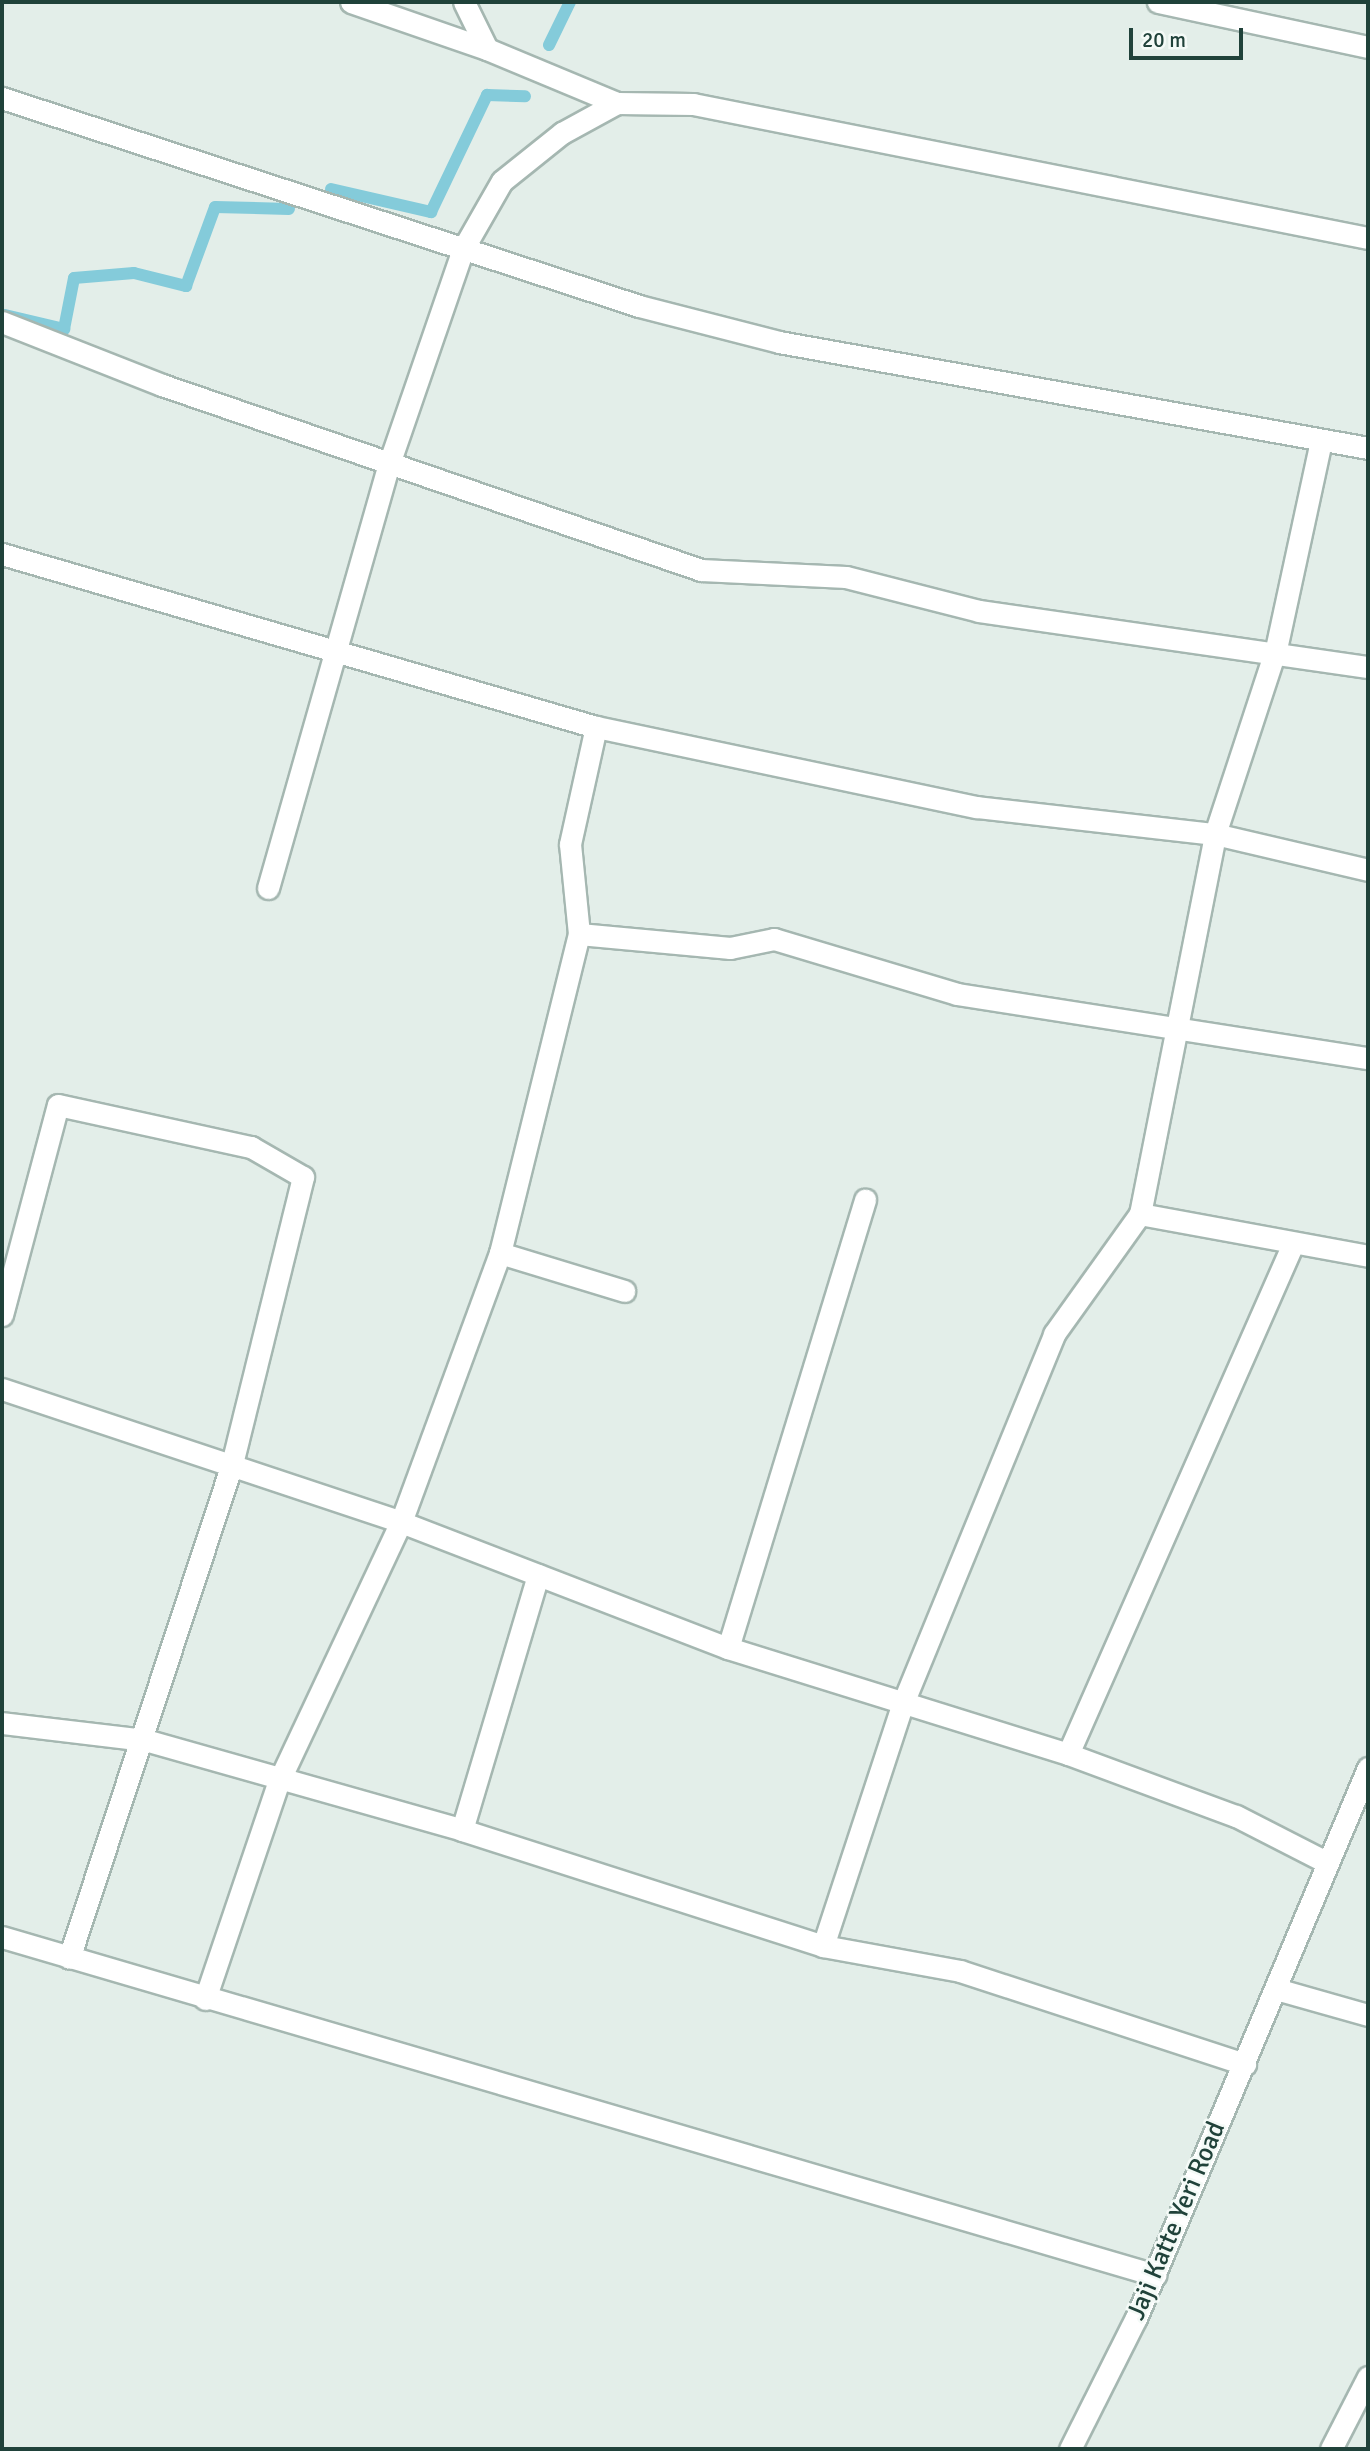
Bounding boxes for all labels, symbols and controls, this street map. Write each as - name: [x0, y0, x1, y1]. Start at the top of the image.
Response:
- scale bar: [1132, 14, 1246, 58]
- text: 20 m: [1142, 27, 1186, 53]
- street label: Jaji Katte Yeri Road: [1121, 2117, 1233, 2325]

